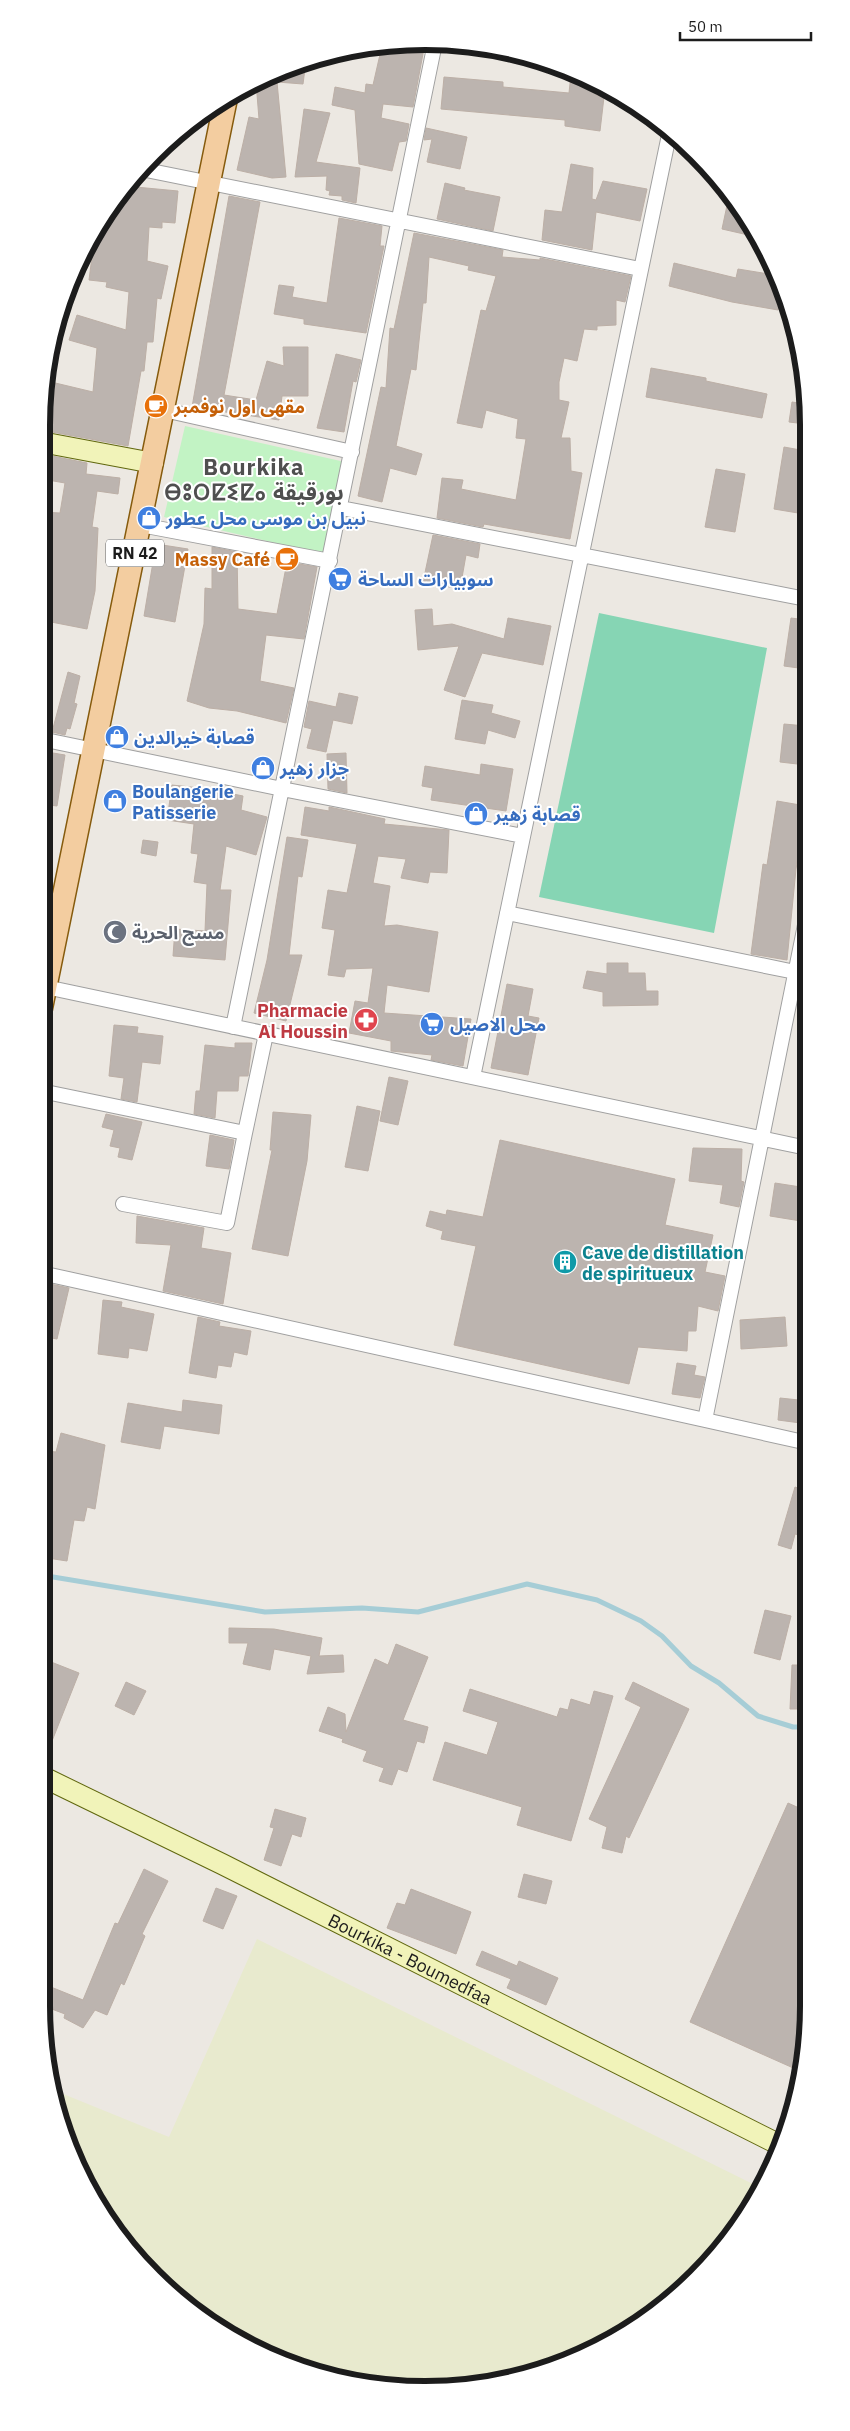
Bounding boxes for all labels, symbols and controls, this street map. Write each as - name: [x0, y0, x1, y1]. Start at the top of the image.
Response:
- scale bar: [680, 10, 811, 42]
- text: 50 m: [688, 17, 723, 36]
- cafe icon: مقهى اول نوفمبر: [143, 393, 169, 419]
- place label: مقهى اول نوفمبر: [173, 395, 305, 418]
- district label: Bourkika ⴱⵓⵔⵇⵉⵇⴰ بورقيقة: [164, 452, 344, 506]
- shop icon: نبيل بن موسى محل عطور: [136, 505, 162, 531]
- place label: نبيل بن موسى محل عطور: [165, 507, 366, 530]
- road number: RN 42: [106, 540, 164, 566]
- cafe icon: Massy Café: [274, 546, 300, 572]
- place label: Massy Café: [175, 548, 270, 571]
- supermarket icon: سوبيارات الساحة: [327, 566, 353, 592]
- place label: سوبيارات الساحة: [358, 568, 494, 591]
- shop icon: قصابة خيرالدين: [104, 724, 130, 750]
- place label: قصابة خيرالدين: [134, 726, 255, 749]
- shop icon: جزار زهير: [250, 755, 276, 781]
- place label: جزار زهير: [279, 757, 349, 780]
- place label: Boulangerie Patisserie: [132, 780, 234, 824]
- shop icon: Boulangerie Patisserie: [102, 788, 128, 814]
- shop icon: قصابة زهير: [463, 801, 489, 827]
- place label: قصابة زهير: [493, 803, 581, 826]
- mosque icon: مسج الحرية: [102, 919, 128, 945]
- place label: مسج الحرية: [132, 921, 224, 946]
- place label: Pharmacie Al Houssin: [257, 999, 348, 1043]
- pharmacy icon: Pharmacie Al Houssin: [353, 1007, 379, 1033]
- supermarket icon: محل الاصيل: [419, 1011, 445, 1037]
- place label: محل الاصيل: [450, 1013, 546, 1036]
- place label: Cave de distillation de spiritueux: [582, 1241, 744, 1285]
- building icon: Cave de distillation de spiritueux: [552, 1249, 578, 1275]
- street label: Bourkika - Boumedfaa: [324, 1908, 496, 2010]

